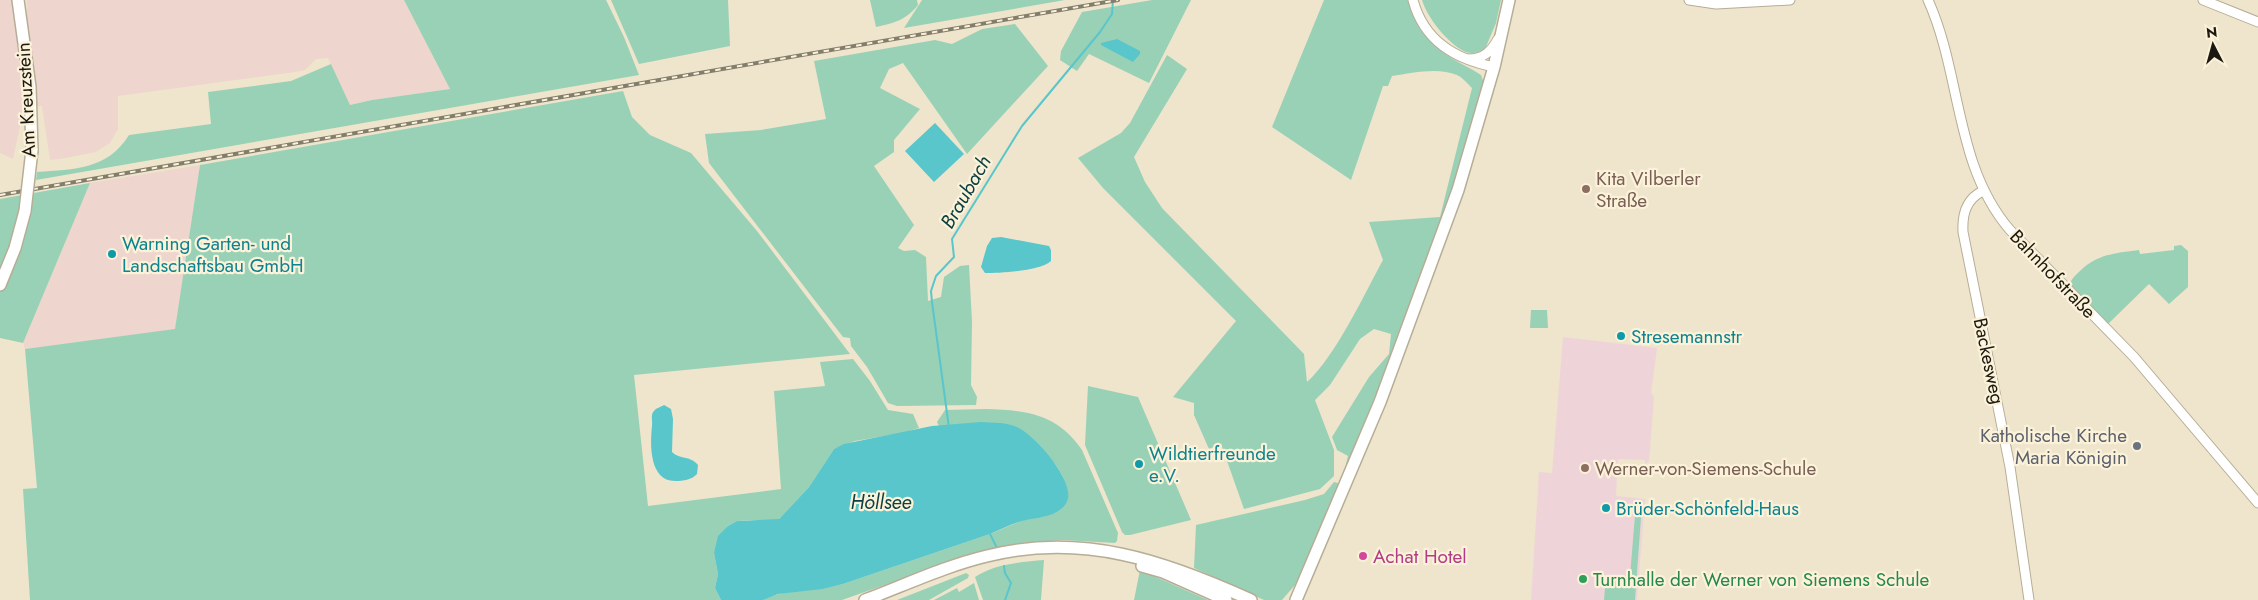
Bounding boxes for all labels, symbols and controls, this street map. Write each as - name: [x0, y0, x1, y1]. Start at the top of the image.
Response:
- north arrow: [2188, 20, 2238, 70]
- text: N: [2205, 22, 2218, 43]
- street label: Am Kreuzstein: [9, 42, 43, 158]
- water label: Braubach: [933, 150, 999, 234]
- place label: Kita Vilberler Straße: [1596, 165, 1701, 214]
- marker: Kita Vilberler Straße: [1580, 183, 1592, 195]
- street label: Bahnhofstraße: [2004, 224, 2102, 324]
- place label: Warning Garten- und Landschaftsbau GmbH: [122, 230, 304, 279]
- marker: Warning Garten- und Landschaftsbau GmbH: [106, 248, 118, 260]
- street label: Backesweg: [1967, 315, 2011, 407]
- place label: Stresemannstr: [1631, 323, 1743, 350]
- marker: Stresemannstr: [1615, 330, 1627, 342]
- place label: Katholische Kirche Maria Königin: [1980, 422, 2127, 471]
- place label: Wildtierfreunde e.V.: [1149, 440, 1276, 489]
- marker: Katholische Kirche Maria Königin: [2131, 440, 2143, 452]
- place label: Werner-von-Siemens-Schule: [1595, 455, 1816, 482]
- marker: Wildtierfreunde e.V.: [1133, 458, 1145, 470]
- marker: Werner-von-Siemens-Schule: [1579, 462, 1591, 474]
- water label: Höllsee: [850, 488, 912, 517]
- place label: Brüder-Schönfeld-Haus: [1616, 495, 1799, 522]
- marker: Brüder-Schönfeld-Haus: [1600, 502, 1612, 514]
- place label: Achat Hotel: [1373, 543, 1467, 570]
- marker: Achat Hotel: [1357, 550, 1369, 562]
- place label: Turnhalle der Werner von Siemens Schule: [1593, 566, 1930, 593]
- marker: Turnhalle der Werner von Siemens Schule: [1577, 573, 1589, 585]

